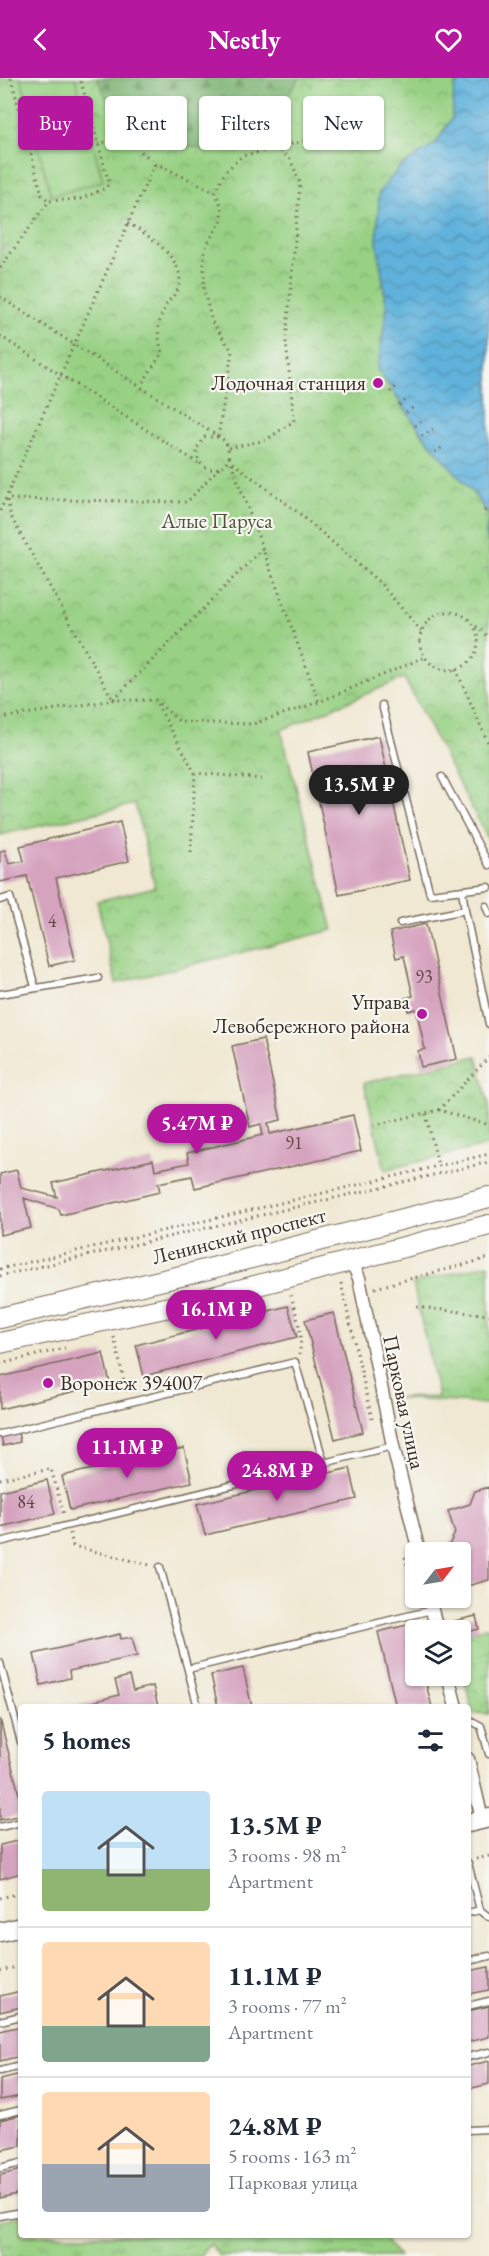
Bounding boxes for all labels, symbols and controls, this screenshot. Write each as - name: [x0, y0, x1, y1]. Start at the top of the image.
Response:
- text: Nestly: [208, 22, 281, 57]
- icon: back: [24, 23, 57, 56]
- icon: heart: [432, 23, 465, 56]
- chip: Buy: [18, 96, 93, 150]
- chip: Rent: [105, 96, 187, 150]
- chip: Filters: [199, 96, 291, 150]
- chip: New: [303, 96, 384, 150]
- place label: Лодочная станция: [211, 369, 366, 396]
- marker: Лодочная станция: [371, 376, 385, 390]
- park label: Алые Паруса: [160, 507, 273, 534]
- pin: 13.5M ₽: [304, 765, 414, 816]
- text: 13.5M ₽: [323, 771, 395, 797]
- house number: 4: [48, 909, 57, 932]
- house number: 93: [415, 965, 433, 988]
- place label: Управа Левобережного района: [213, 988, 411, 1039]
- marker: Управа Левобережного района: [415, 1007, 429, 1021]
- pin: 5.47M ₽: [142, 1104, 252, 1155]
- text: 5.47M ₽: [161, 1110, 233, 1136]
- house number: 91: [285, 1131, 303, 1154]
- street label: Ленинский проспект: [149, 1201, 329, 1270]
- pin: 16.1M ₽: [161, 1290, 271, 1341]
- text: 16.1M ₽: [180, 1296, 252, 1322]
- street label: Парковая улица: [377, 1332, 432, 1472]
- place label: Воронеж 394007: [60, 1369, 203, 1396]
- marker: Воронеж 394007: [41, 1376, 55, 1390]
- pin: 11.1M ₽: [72, 1428, 182, 1479]
- text: 11.1M ₽: [91, 1434, 163, 1460]
- pin: 24.8M ₽: [222, 1451, 332, 1502]
- text: 24.8M ₽: [241, 1457, 313, 1483]
- house number: 84: [17, 1490, 35, 1513]
- north arrow: [405, 1542, 471, 1608]
- map controls: [405, 1542, 471, 1686]
- button: layers: [405, 1620, 471, 1686]
- text: 5 homes: [42, 1723, 131, 1757]
- icon: filters: [414, 1724, 447, 1757]
- text: 13.5M ₽: [228, 1808, 322, 1842]
- icon: home: [90, 1815, 162, 1887]
- text: 3 rooms · 98 m²: [228, 1842, 347, 1868]
- text: Apartment: [228, 1868, 313, 1894]
- text: 11.1M ₽: [228, 1959, 322, 1993]
- icon: home: [90, 1966, 162, 2038]
- text: 3 rooms · 77 m²: [228, 1993, 347, 2019]
- text: Apartment: [228, 2019, 313, 2045]
- text: 24.8M ₽: [228, 2109, 322, 2143]
- icon: home: [90, 2116, 162, 2188]
- text: 5 rooms · 163 m²: [228, 2143, 356, 2169]
- text: Парковая улица: [228, 2169, 358, 2195]

